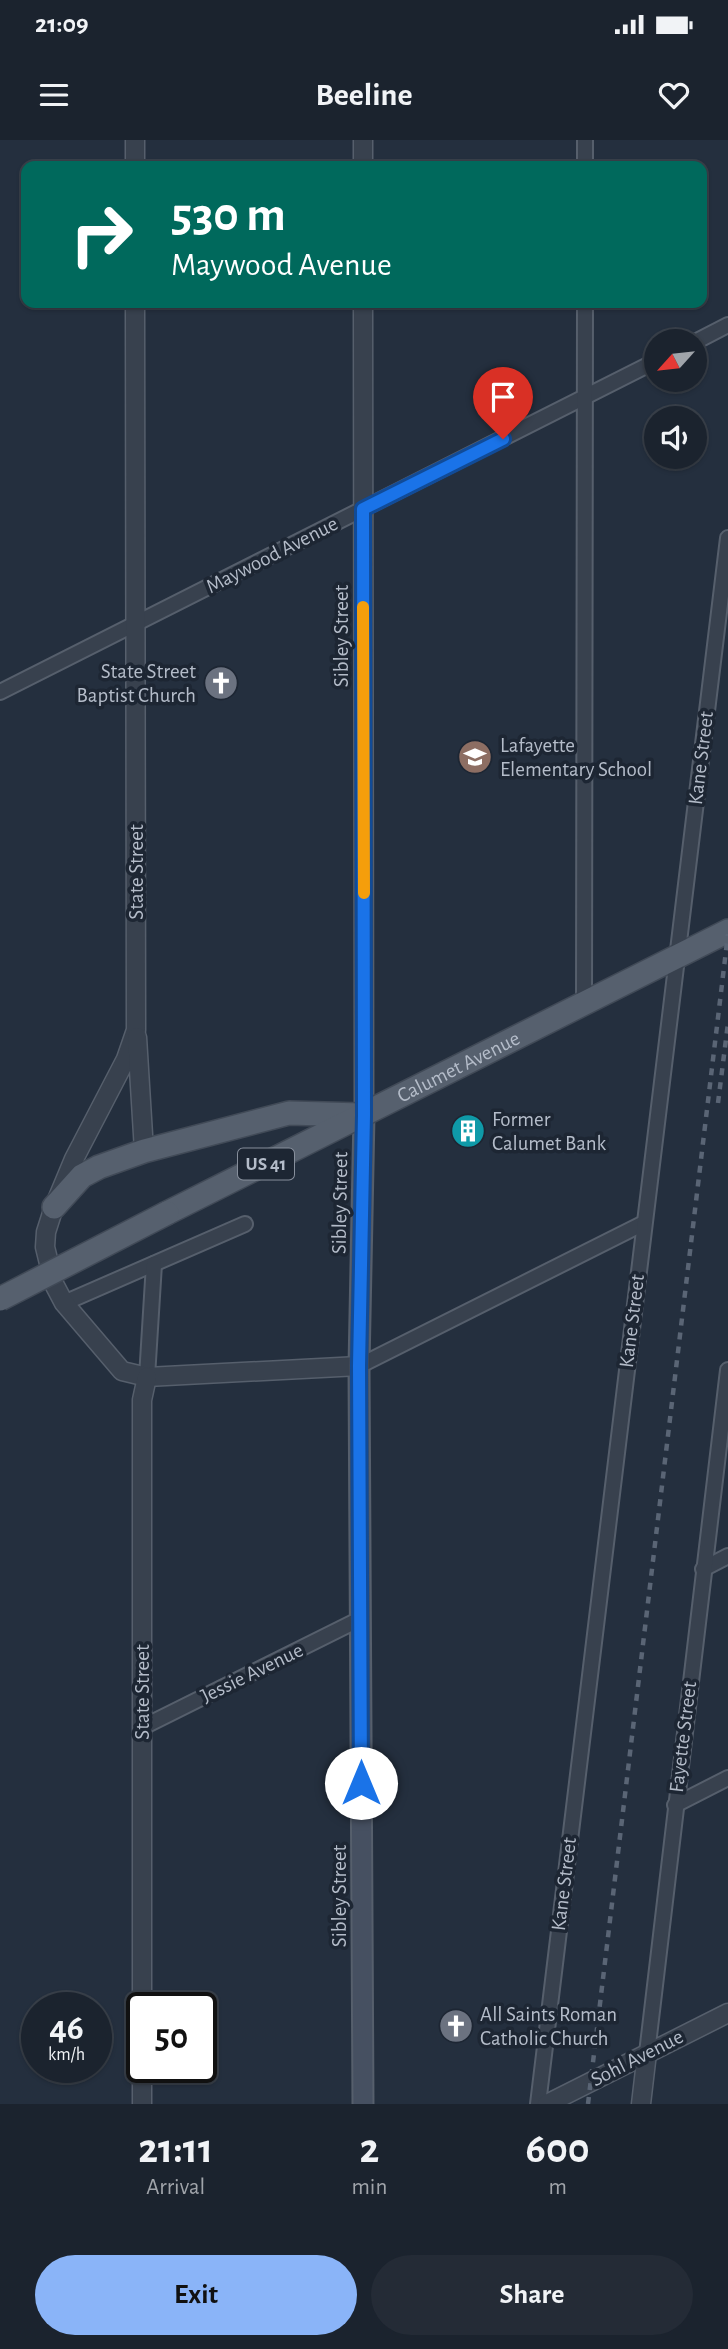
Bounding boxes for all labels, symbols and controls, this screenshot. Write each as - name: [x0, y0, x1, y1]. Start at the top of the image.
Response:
- text: 21:09: [35, 11, 89, 37]
- icon: menu: [35, 76, 73, 114]
- icon: heart: [655, 76, 693, 114]
- text: Beeline: [315, 79, 413, 111]
- icon: right: [56, 189, 147, 280]
- text: 530 m: [171, 191, 286, 240]
- text: Maywood Avenue: [171, 249, 392, 281]
- north arrow: [644, 329, 707, 392]
- map controls: [644, 329, 707, 469]
- pin: [473, 367, 533, 439]
- icon: arrive: [484, 378, 522, 416]
- button: sound: [644, 406, 707, 469]
- street label: Maywood Avenue: [203, 513, 341, 597]
- street label: Sibley Street: [331, 584, 352, 687]
- place label: State Street Baptist Church: [77, 661, 196, 706]
- church icon: State Street Baptist Church: [202, 664, 240, 702]
- street label: Kane Street: [685, 710, 717, 806]
- place label: Lafayette Elementary School: [500, 735, 652, 780]
- school or university icon: Lafayette Elementary School: [456, 738, 494, 776]
- street label: State Street: [126, 824, 147, 920]
- street label: Calumet Avenue: [394, 1027, 523, 1106]
- place label: Former Calumet Bank: [492, 1109, 607, 1154]
- building icon: Former Calumet Bank: [449, 1112, 487, 1150]
- road number: US 41: [238, 1148, 294, 1180]
- street label: Sibley Street: [329, 1151, 351, 1254]
- street label: Kane Street: [616, 1273, 648, 1369]
- street label: Jessie Avenue: [198, 1639, 306, 1707]
- street label: State Street: [132, 1644, 153, 1740]
- street label: Fayette Street: [666, 1680, 700, 1794]
- position arrow: [324, 1746, 398, 1820]
- street label: Kane Street: [548, 1836, 580, 1932]
- street label: Sibley Street: [329, 1844, 350, 1947]
- speed limit sign: 50: [126, 1992, 217, 2083]
- place label: All Saints Roman Catholic Church: [480, 2004, 617, 2049]
- church icon: All Saints Roman Catholic Church: [437, 2007, 475, 2045]
- text: 46: [49, 2011, 84, 2046]
- street label: Sohl Avenue: [587, 2026, 687, 2090]
- text: km/h: [48, 2046, 85, 2064]
- text: 21:11: [138, 2128, 213, 2170]
- text: 2: [359, 2128, 379, 2170]
- text: 600: [526, 2128, 590, 2170]
- text: Arrival: [146, 2176, 205, 2199]
- text: min: [351, 2176, 387, 2199]
- text: m: [548, 2176, 567, 2199]
- button: Exit: [35, 2255, 357, 2335]
- button: Share: [371, 2255, 693, 2335]

